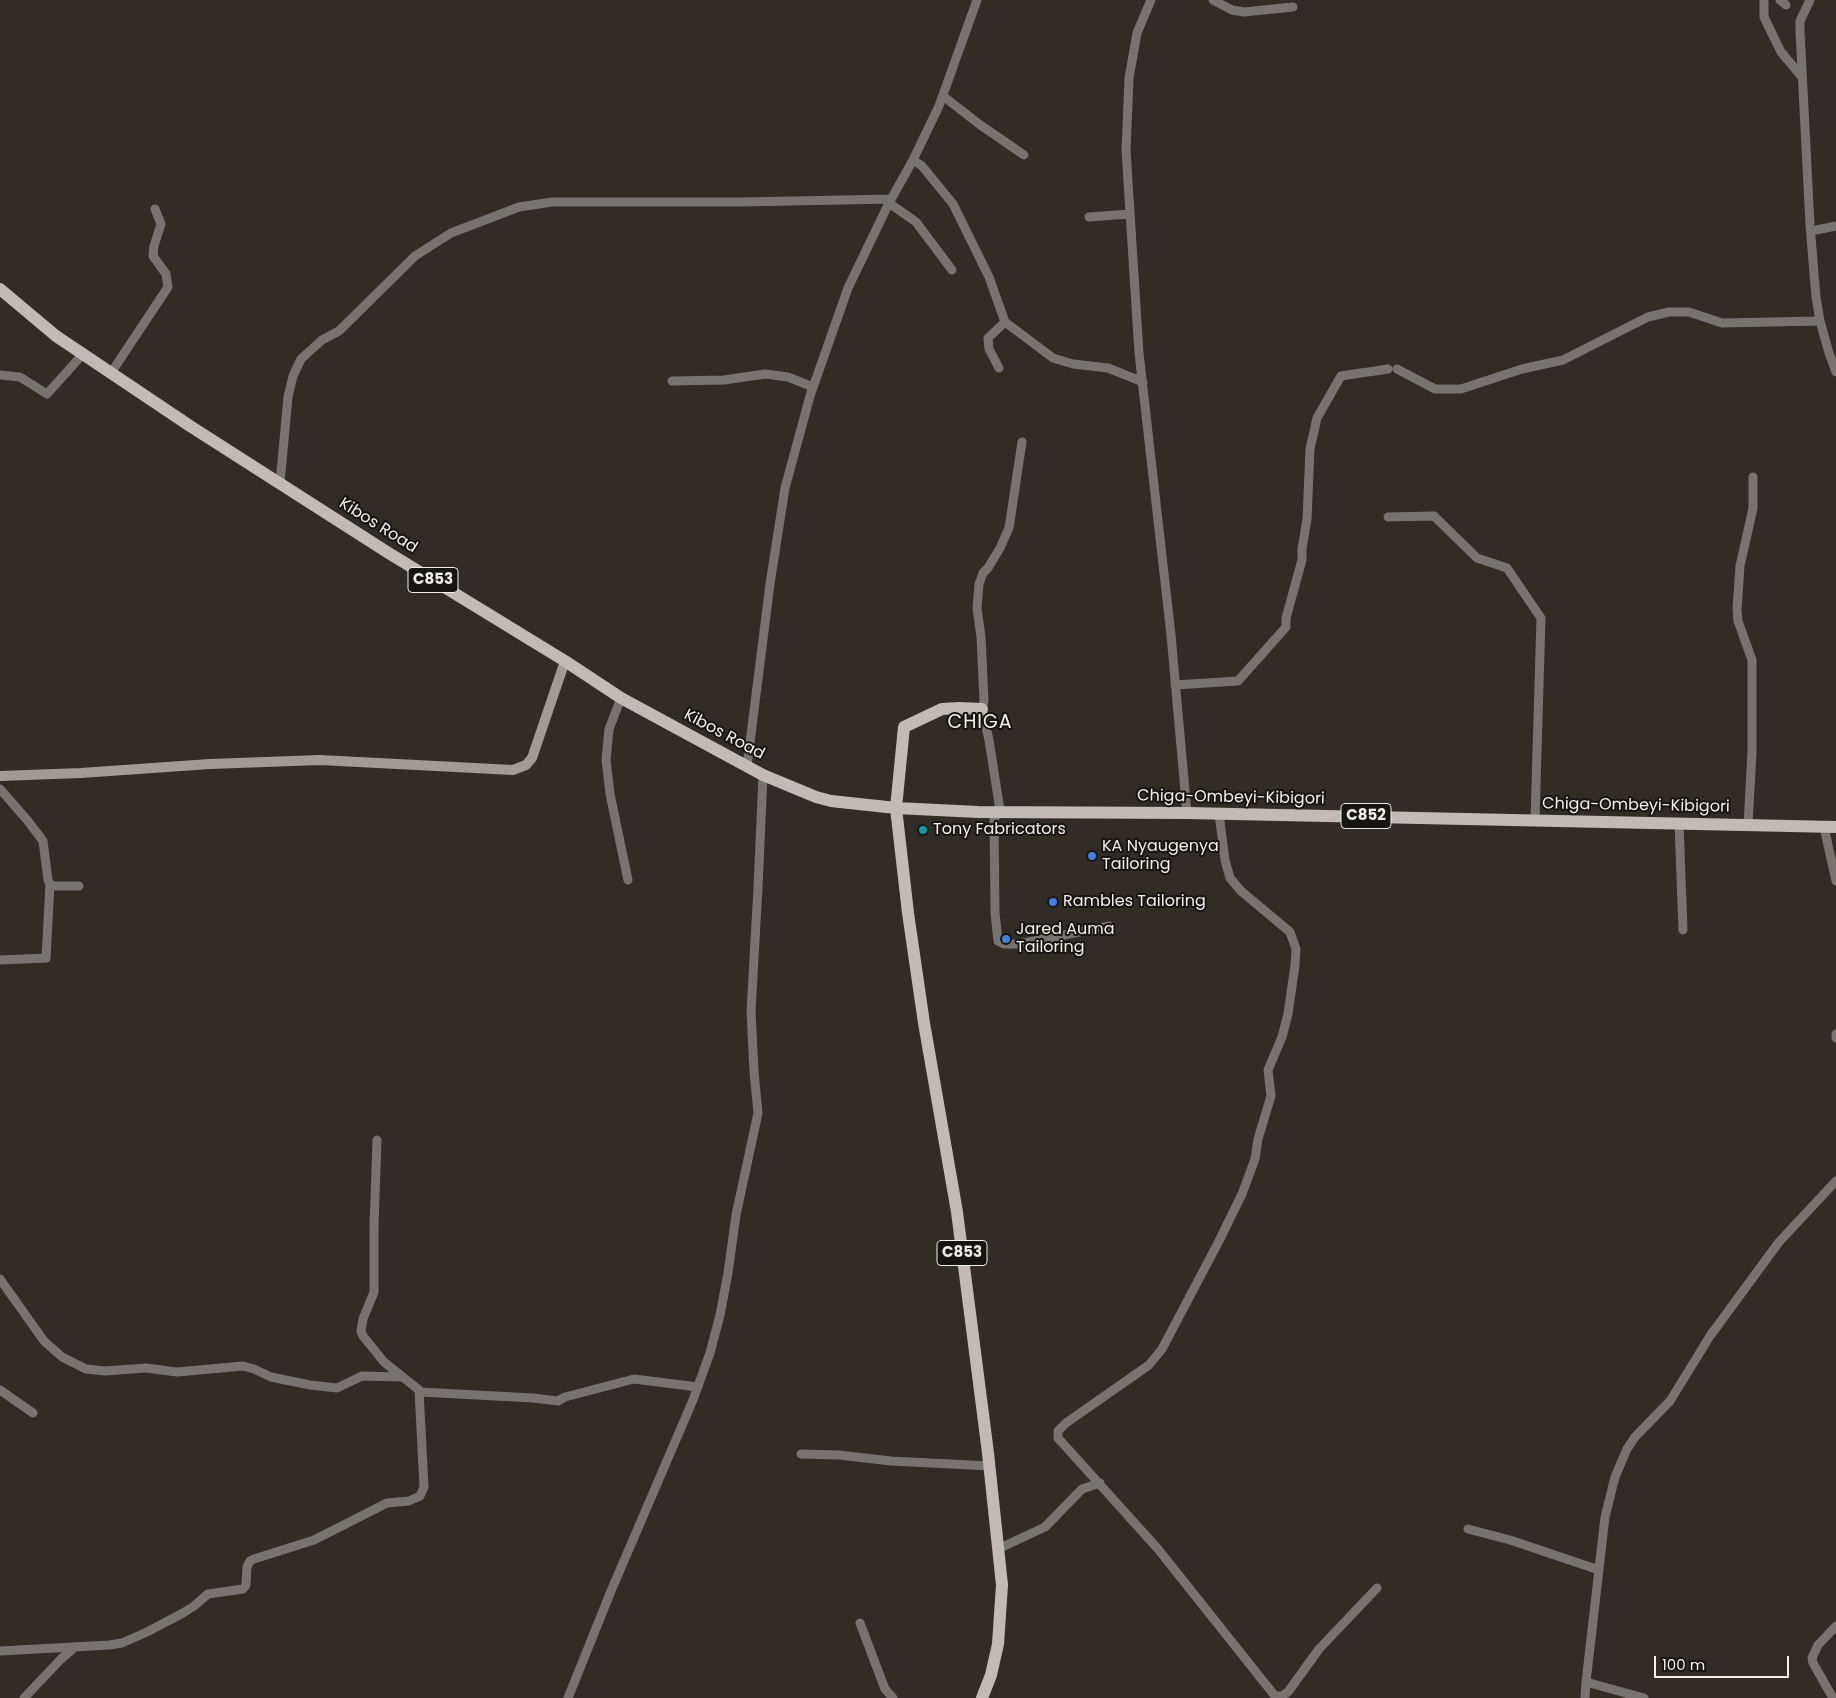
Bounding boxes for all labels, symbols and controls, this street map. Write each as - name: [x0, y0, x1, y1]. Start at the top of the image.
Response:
- street label: Kibos Road: [335, 494, 421, 558]
- road number: C853: [408, 568, 458, 592]
- street label: Kibos Road: [680, 706, 768, 764]
- district label: CHIGA: [947, 712, 1013, 734]
- street label: Chiga-Ombeyi-Kibigori: [1137, 787, 1325, 809]
- street label: Chiga-Ombeyi-Kibigori: [1542, 795, 1730, 817]
- road number: C852: [1341, 804, 1391, 828]
- place label: Tony Fabricators: [933, 820, 1066, 840]
- marker: Tony Fabricators: [917, 824, 929, 836]
- place label: KA Nyaugenya Tailoring: [1102, 837, 1219, 875]
- marker: KA Nyaugenya Tailoring: [1086, 850, 1098, 862]
- place label: Rambles Tailoring: [1063, 892, 1206, 912]
- marker: Rambles Tailoring: [1047, 896, 1059, 908]
- place label: Jared Auma Tailoring: [1016, 920, 1115, 958]
- marker: Jared Auma Tailoring: [1000, 933, 1012, 945]
- road number: C853: [937, 1240, 987, 1266]
- scale bar: [1656, 1646, 1791, 1678]
- text: 100 m: [1662, 1654, 1705, 1675]

